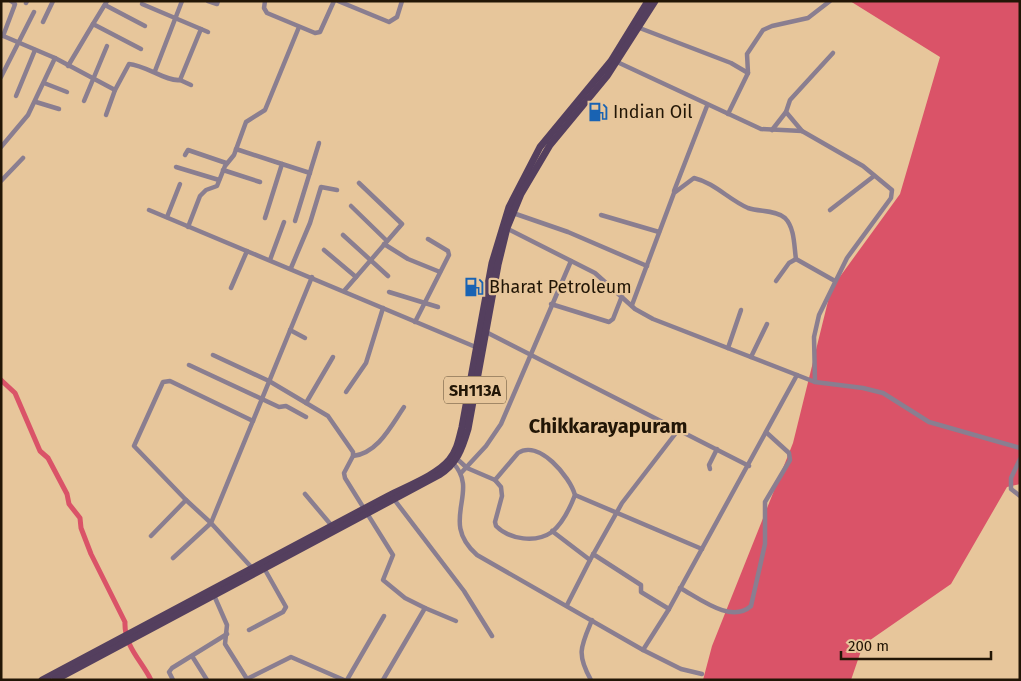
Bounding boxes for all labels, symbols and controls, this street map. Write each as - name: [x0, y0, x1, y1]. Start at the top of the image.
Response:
- fuel station icon: Indian Oil: [587, 101, 609, 123]
- place label: Indian Oil: [613, 101, 693, 123]
- fuel station icon: Bharat Petroleum: [463, 276, 485, 298]
- place label: Bharat Petroleum: [489, 276, 632, 298]
- road number: SH113A: [444, 376, 506, 404]
- district label: Chikkarayapuram: [529, 414, 687, 438]
- scale bar: [841, 628, 991, 660]
- text: 200 m: [848, 637, 889, 655]

